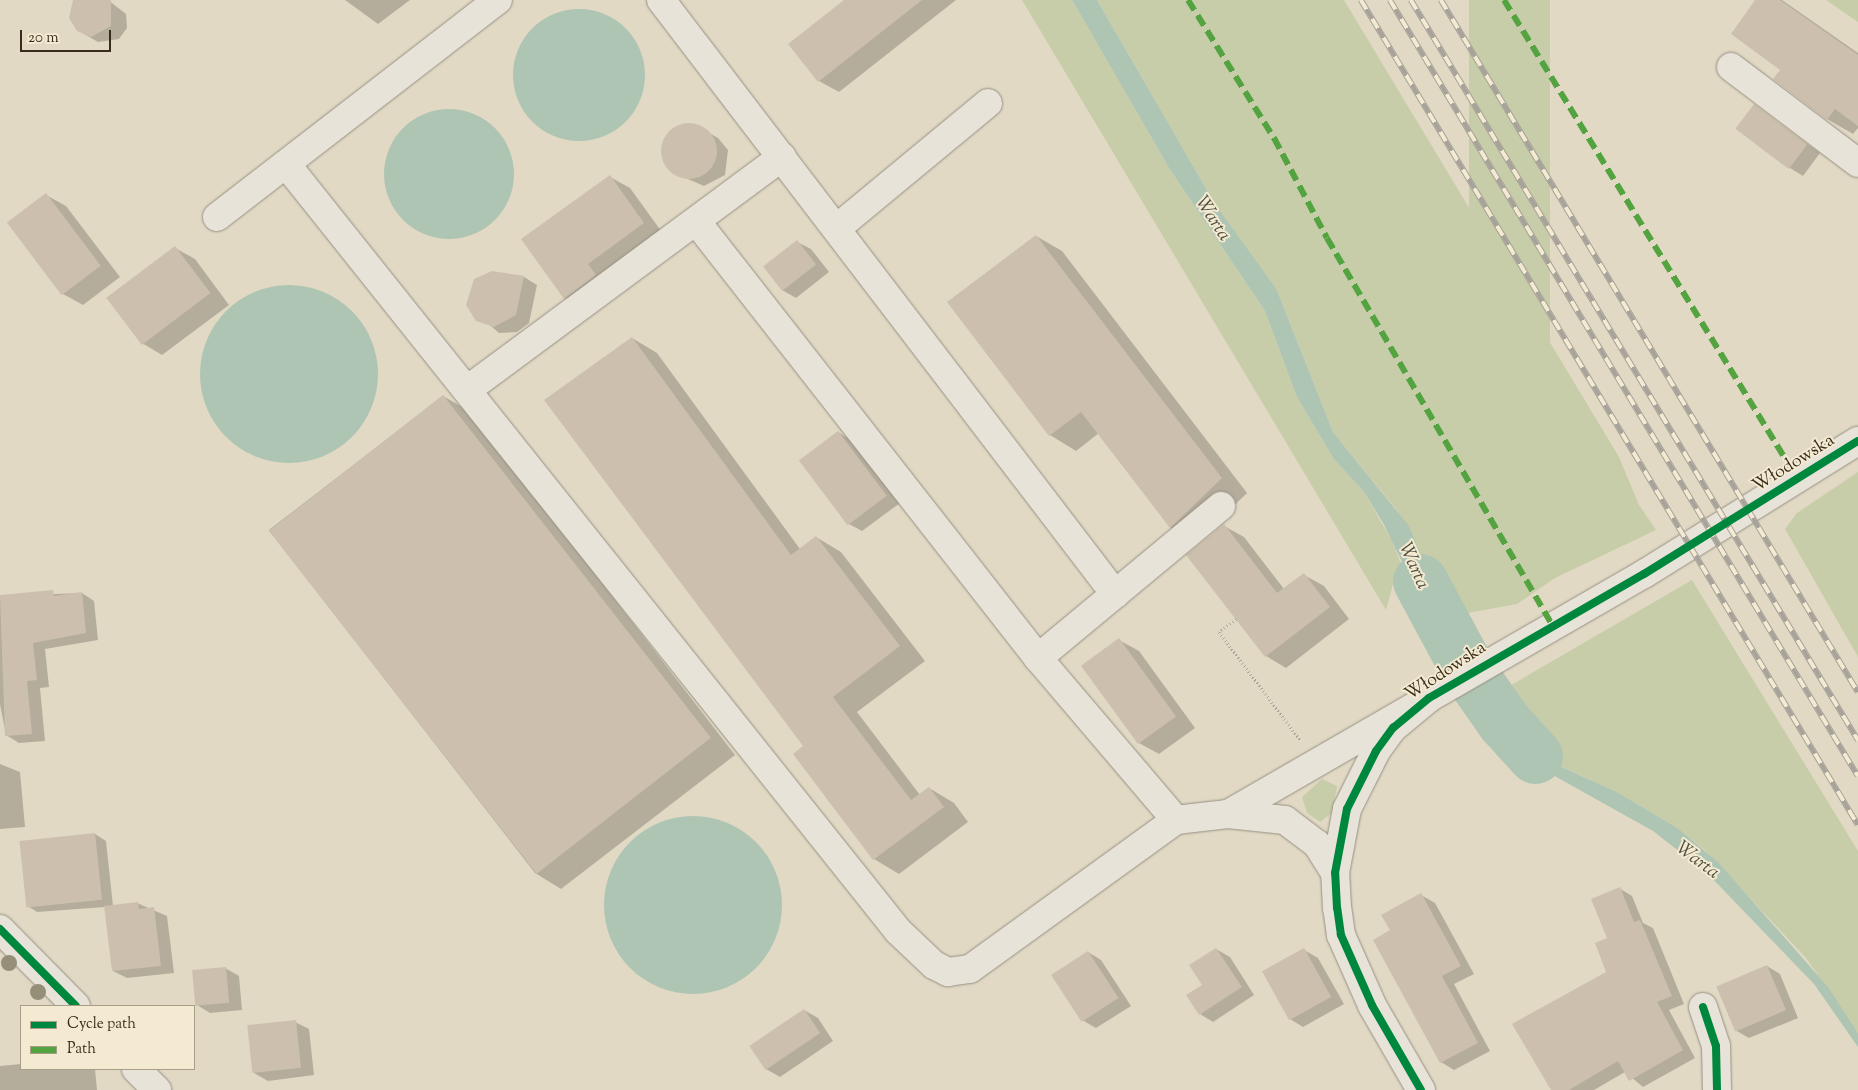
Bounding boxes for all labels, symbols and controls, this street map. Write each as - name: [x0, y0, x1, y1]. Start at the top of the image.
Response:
- scale bar: [22, 20, 114, 52]
- text: 20 m: [28, 28, 59, 49]
- water label: Warta: [1189, 192, 1235, 246]
- street label: Włodowska: [1749, 430, 1839, 498]
- water label: Warta: [1393, 539, 1433, 593]
- street label: Włodowska: [1401, 638, 1491, 706]
- water label: Warta: [1671, 837, 1723, 885]
- legend: [20, 1005, 195, 1070]
- text: Cycle path: [67, 1014, 136, 1035]
- text: Path: [67, 1039, 96, 1060]

